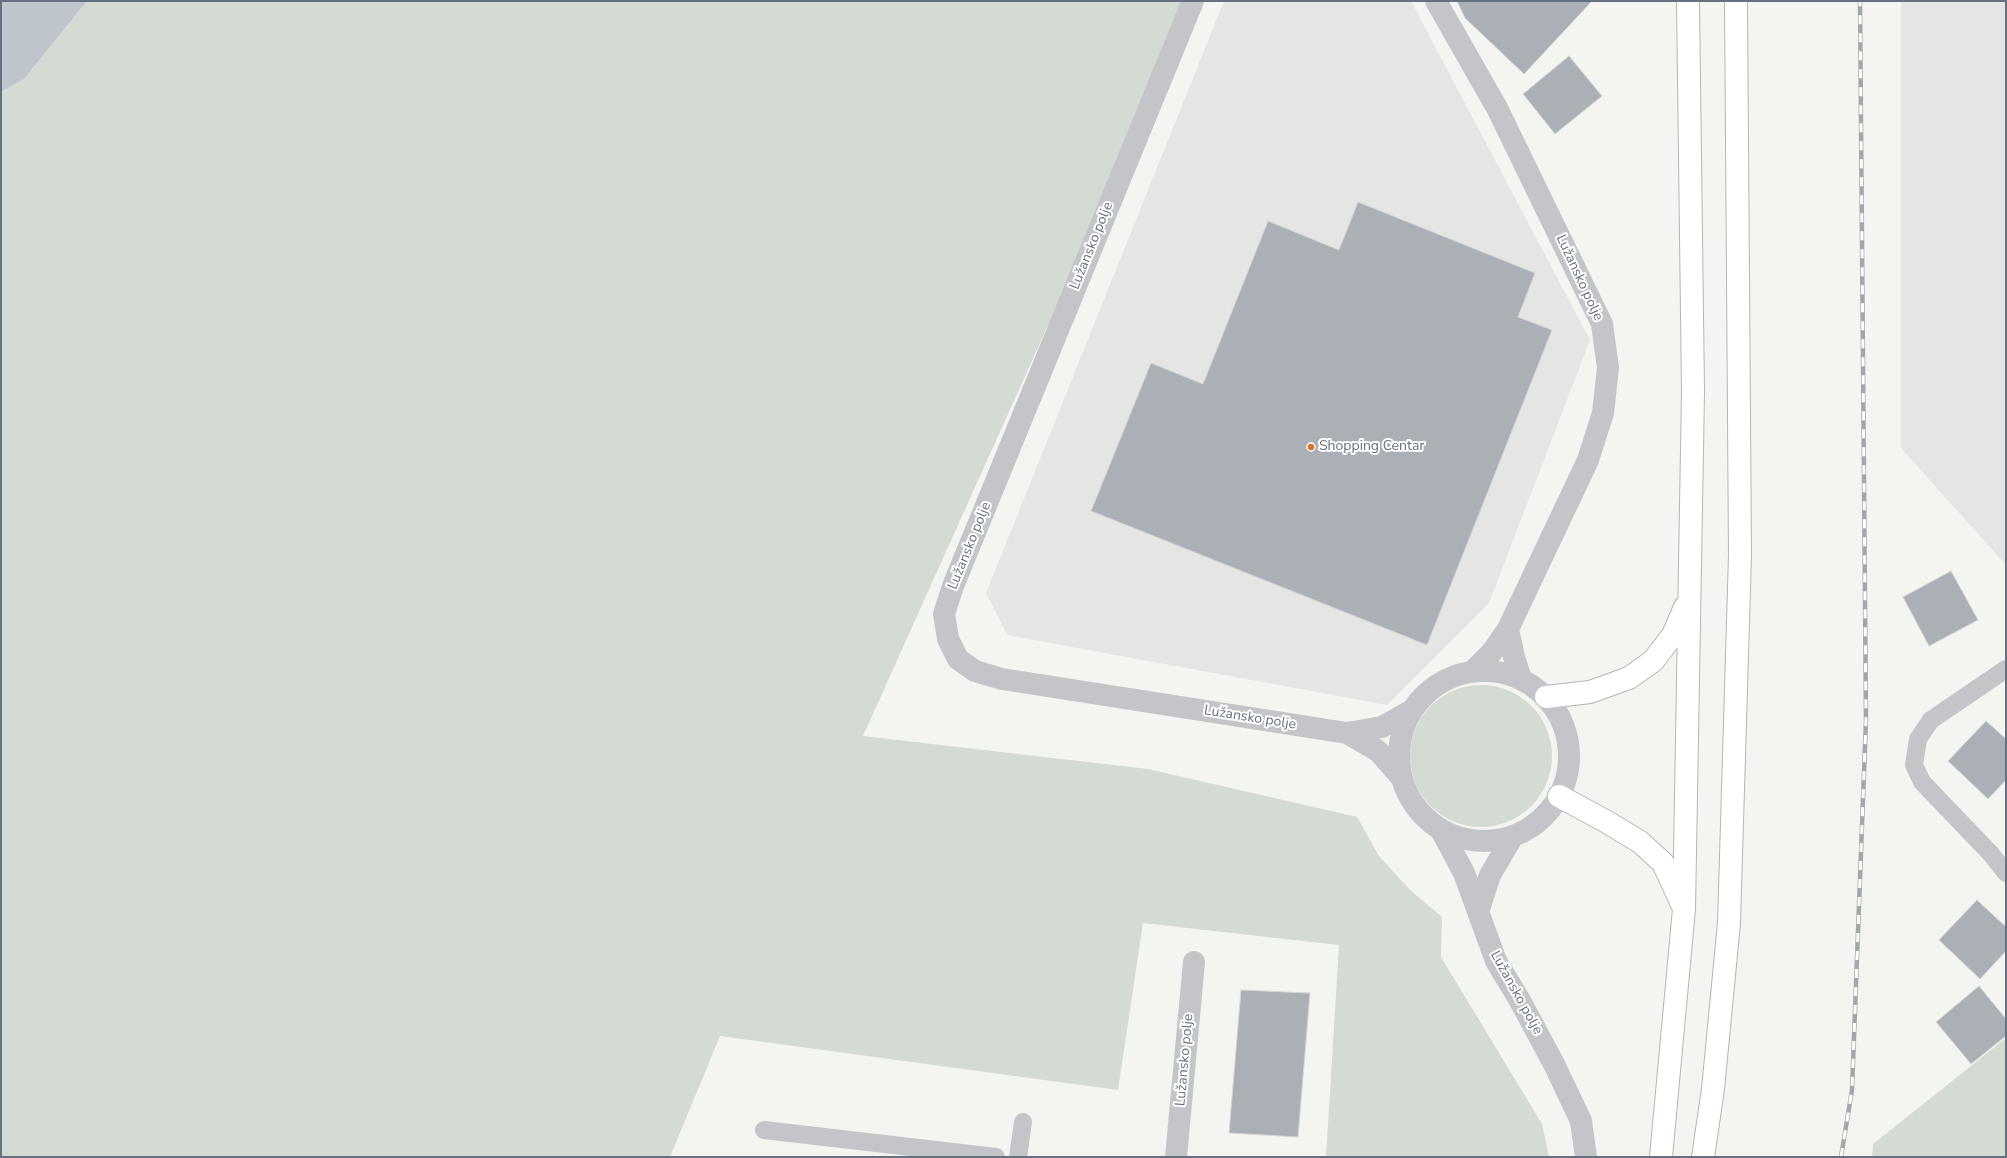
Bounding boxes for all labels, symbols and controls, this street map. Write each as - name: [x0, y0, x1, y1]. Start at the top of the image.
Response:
- street label: Lužansko polje: [1067, 200, 1117, 292]
- street label: Lužansko polje: [1552, 232, 1606, 324]
- place label: Shopping Centar: [1319, 439, 1424, 455]
- marker: Shopping Centar: [1306, 442, 1316, 452]
- street label: Lužansko polje: [945, 500, 995, 592]
- street label: Lužansko polje: [1203, 702, 1297, 734]
- street label: Lužansko polje: [1486, 948, 1546, 1038]
- street label: Lužansko polje: [1173, 1013, 1197, 1107]

